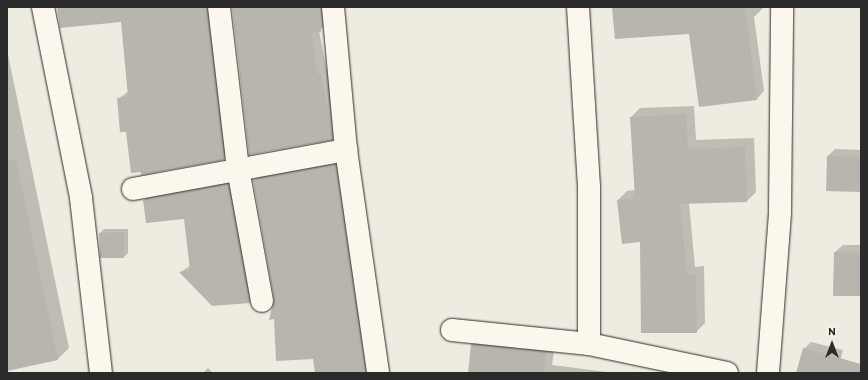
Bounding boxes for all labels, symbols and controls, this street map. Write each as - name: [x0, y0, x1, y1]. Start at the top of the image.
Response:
- north arrow: [812, 324, 852, 364]
- text: N: [828, 325, 836, 338]

